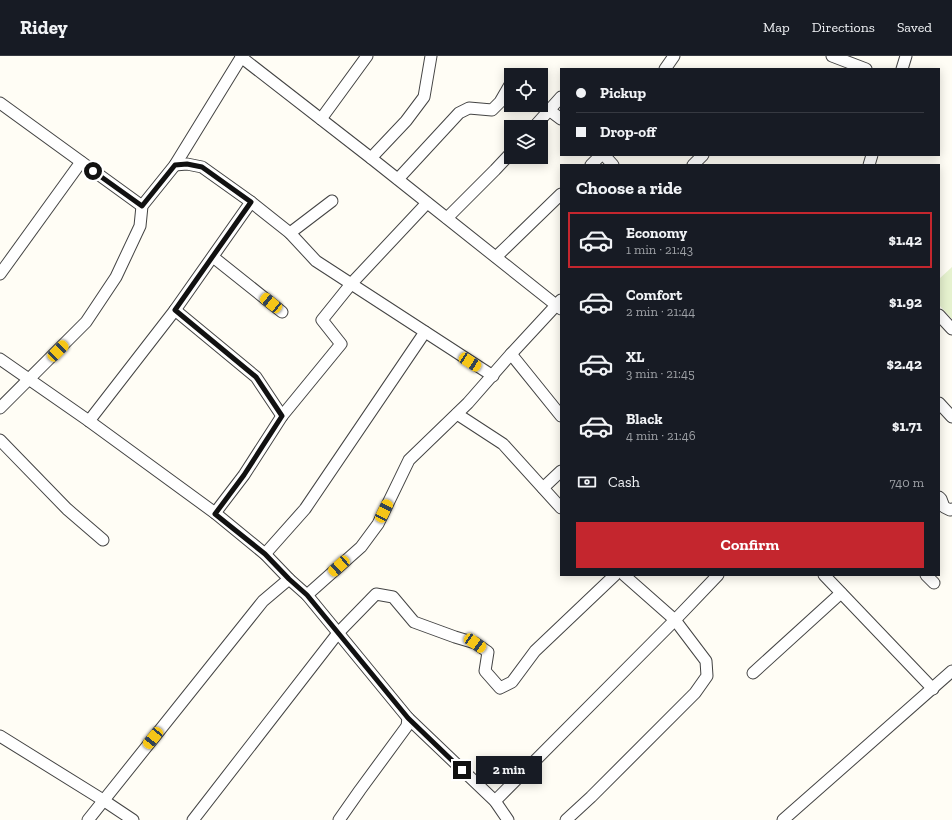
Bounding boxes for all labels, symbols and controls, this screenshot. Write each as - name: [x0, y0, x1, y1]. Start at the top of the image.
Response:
- text: Ridey: [20, 16, 68, 39]
- text: Map: [763, 19, 790, 36]
- text: Directions: [812, 19, 875, 36]
- text: Saved: [897, 19, 932, 36]
- map controls: [504, 68, 548, 164]
- button: locate: [504, 68, 548, 112]
- text: Pickup: [600, 84, 646, 102]
- button: layers: [504, 120, 548, 164]
- text: Drop-off: [600, 123, 656, 141]
- route start: [84, 162, 102, 180]
- text: Choose a ride: [576, 177, 682, 199]
- icon: car: [578, 222, 614, 258]
- text: Economy: [626, 224, 687, 242]
- text: $1.42: [889, 231, 922, 249]
- text: 1 min · 21:43: [626, 242, 693, 257]
- icon: car: [578, 284, 614, 320]
- text: Comfort: [626, 286, 682, 304]
- car: [258, 291, 284, 315]
- text: $1.92: [889, 293, 922, 311]
- text: 2 min · 21:44: [626, 304, 695, 319]
- car: [45, 338, 71, 364]
- icon: car: [578, 346, 614, 382]
- text: XL: [626, 348, 644, 366]
- car: [457, 350, 483, 374]
- text: $2.42: [887, 355, 922, 373]
- text: 3 min · 21:45: [626, 366, 695, 381]
- icon: car: [578, 408, 614, 444]
- text: Black: [626, 410, 663, 428]
- text: $1.71: [892, 417, 922, 435]
- text: 4 min · 21:46: [626, 428, 696, 443]
- icon: cash: [576, 471, 598, 493]
- text: Cash: [608, 473, 640, 491]
- text: 740 m: [890, 475, 924, 490]
- car: [373, 498, 395, 524]
- button: Confirm: [576, 522, 924, 568]
- car: [326, 554, 352, 578]
- car: [462, 631, 488, 655]
- car: [141, 725, 165, 751]
- callout: 2 min: [476, 756, 542, 784]
- route end: [453, 761, 471, 779]
- text: 2 min: [493, 762, 525, 777]

